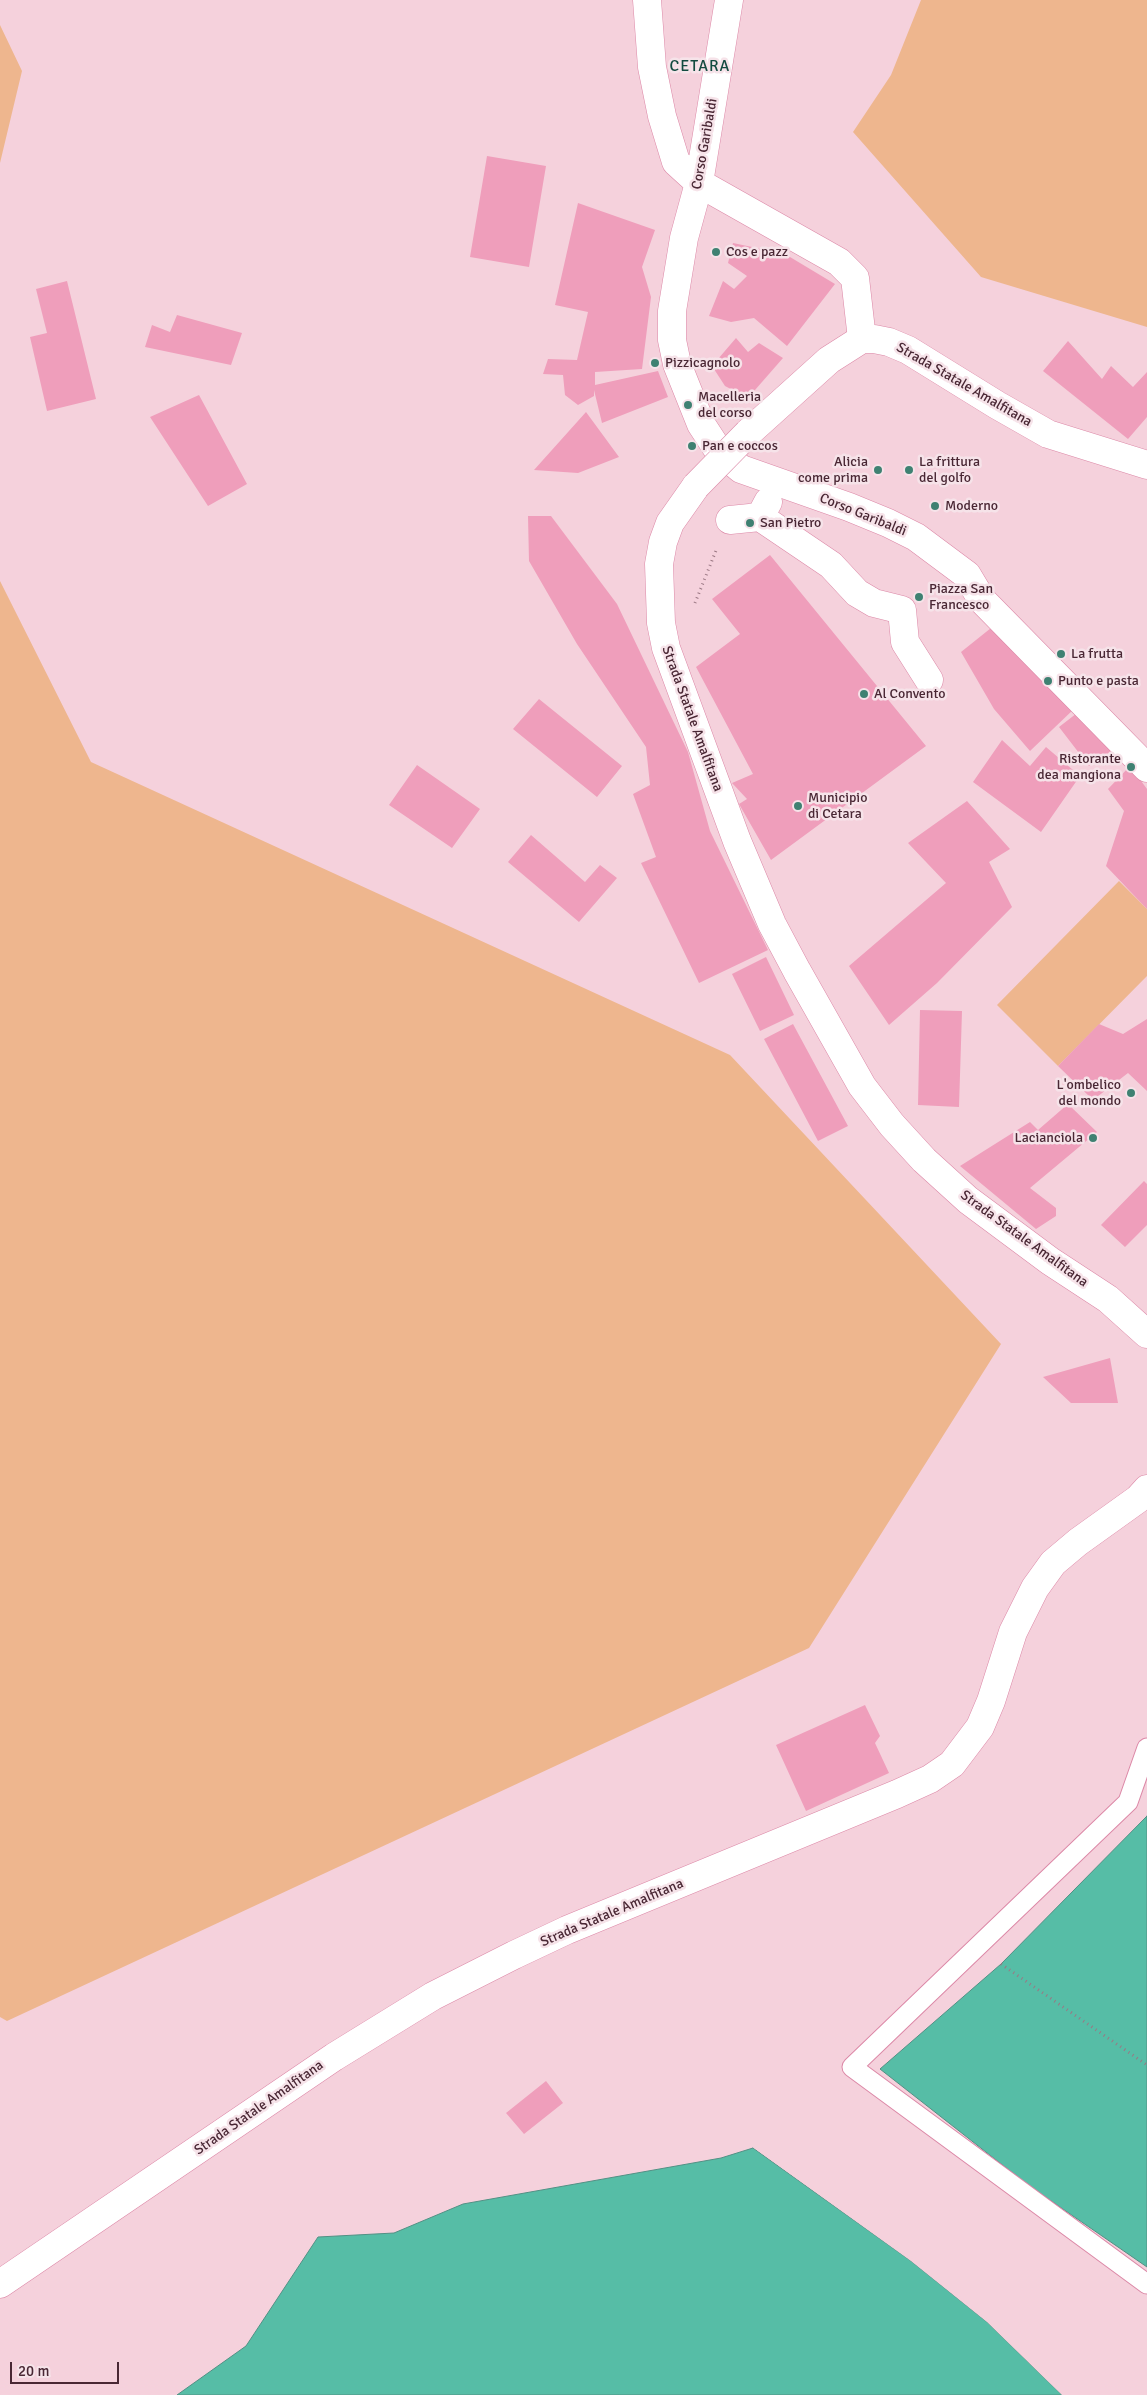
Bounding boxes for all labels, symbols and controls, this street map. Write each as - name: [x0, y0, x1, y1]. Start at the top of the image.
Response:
- district label: CETARA: [669, 57, 731, 77]
- street label: Corso Garibaldi: [689, 97, 721, 191]
- place label: Cos e pazz: [726, 244, 788, 260]
- marker: Cos e pazz: [710, 246, 722, 258]
- street label: Strada Statale Amalfitana: [893, 339, 1035, 431]
- place label: Pizzicagnolo: [665, 355, 740, 371]
- marker: Pizzicagnolo: [649, 357, 661, 369]
- place label: Macelleria del corso: [698, 389, 761, 422]
- marker: Macelleria del corso: [682, 399, 694, 411]
- place label: Pan e coccos: [702, 438, 778, 454]
- marker: Pan e coccos: [686, 440, 698, 452]
- place label: Alicia come prima: [798, 454, 868, 487]
- place label: La frittura del golfo: [919, 454, 980, 487]
- marker: Alicia come prima: [872, 464, 884, 476]
- marker: La frittura del golfo: [903, 464, 915, 476]
- street label: Corso Garibaldi: [817, 490, 909, 540]
- place label: Moderno: [945, 498, 998, 514]
- marker: Moderno: [929, 500, 941, 512]
- place label: San Pietro: [760, 515, 821, 531]
- marker: San Pietro: [744, 517, 756, 529]
- place label: Piazza San Francesco: [929, 581, 993, 614]
- marker: Piazza San Francesco: [913, 591, 925, 603]
- street label: Strada Statale Amalfitana: [658, 644, 726, 794]
- place label: La frutta: [1071, 646, 1123, 662]
- marker: La frutta: [1055, 648, 1067, 660]
- place label: Punto e pasta: [1058, 673, 1139, 689]
- marker: Punto e pasta: [1042, 675, 1054, 687]
- place label: Al Convento: [874, 686, 946, 702]
- marker: Al Convento: [858, 688, 870, 700]
- place label: Ristorante dea mangiona: [1037, 751, 1121, 784]
- marker: Ristorante dea mangiona: [1125, 761, 1137, 773]
- place label: Municipio di Cetara: [808, 790, 867, 822]
- marker: Municipio di Cetara: [792, 800, 804, 812]
- place label: L'ombelico del mondo: [1056, 1077, 1121, 1110]
- marker: L'ombelico del mondo: [1125, 1087, 1137, 1099]
- place label: Lacianciola: [1014, 1130, 1083, 1146]
- marker: Lacianciola: [1087, 1132, 1099, 1144]
- street label: Strada Statale Amalfitana: [957, 1187, 1091, 1291]
- street label: Strada Statale Amalfitana: [538, 1875, 686, 1951]
- street label: Strada Statale Amalfitana: [191, 2057, 327, 2159]
- scale bar: [12, 2352, 121, 2384]
- text: 20 m: [18, 2362, 49, 2380]

